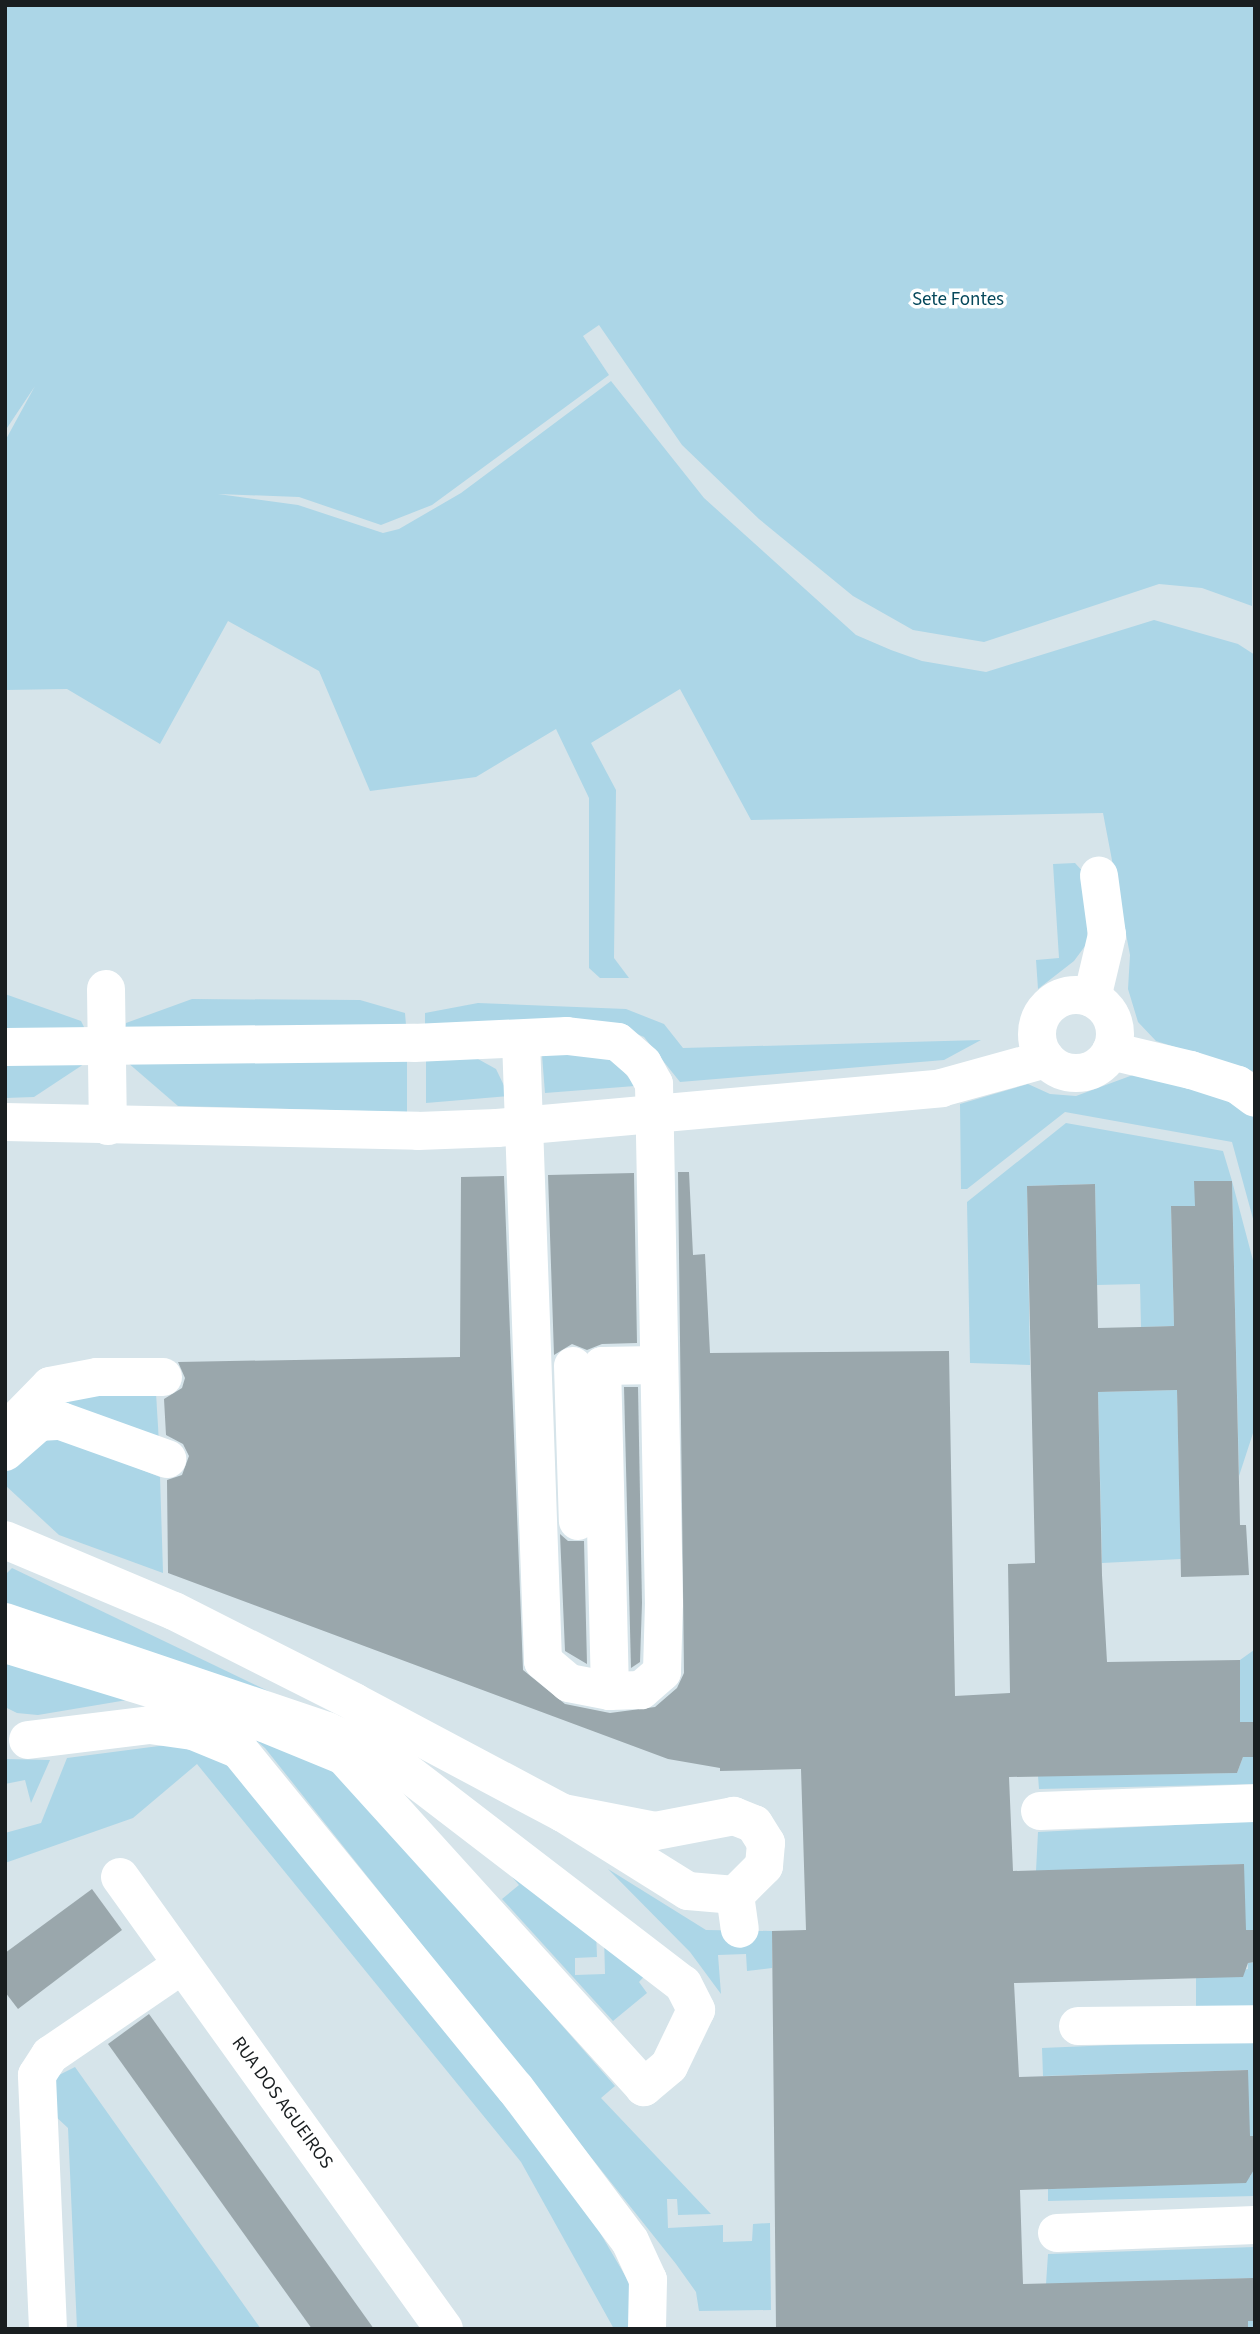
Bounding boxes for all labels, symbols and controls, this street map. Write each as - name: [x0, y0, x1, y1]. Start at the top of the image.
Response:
- park label: Sete Fontes: [912, 289, 1004, 311]
- street label: RUA DOS AGUEIROS: [226, 2032, 338, 2174]

